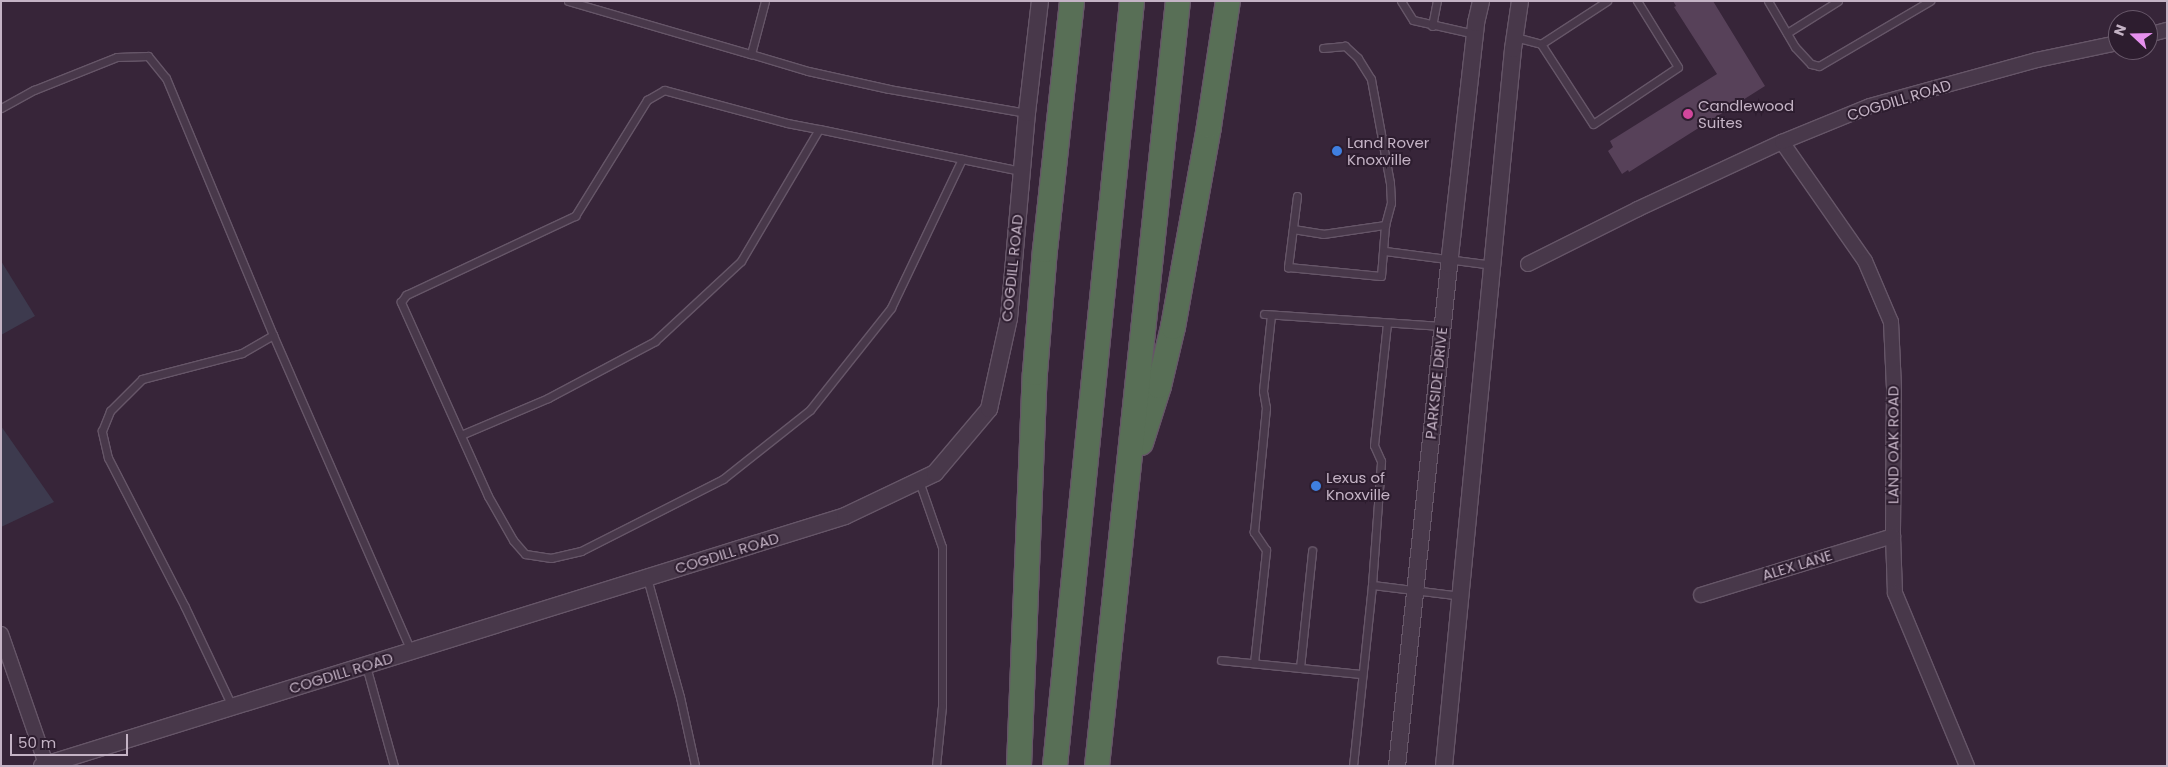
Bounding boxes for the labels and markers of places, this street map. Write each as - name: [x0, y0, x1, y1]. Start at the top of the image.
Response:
- place label: Candlewood Suites: [1698, 96, 1794, 131]
- marker: Candlewood Suites: [1682, 108, 1694, 120]
- place label: Land Rover Knoxville: [1347, 133, 1429, 168]
- marker: Land Rover Knoxville: [1331, 145, 1343, 157]
- place label: Lexus of Knoxville: [1326, 468, 1390, 503]
- marker: Lexus of Knoxville: [1310, 480, 1322, 492]

